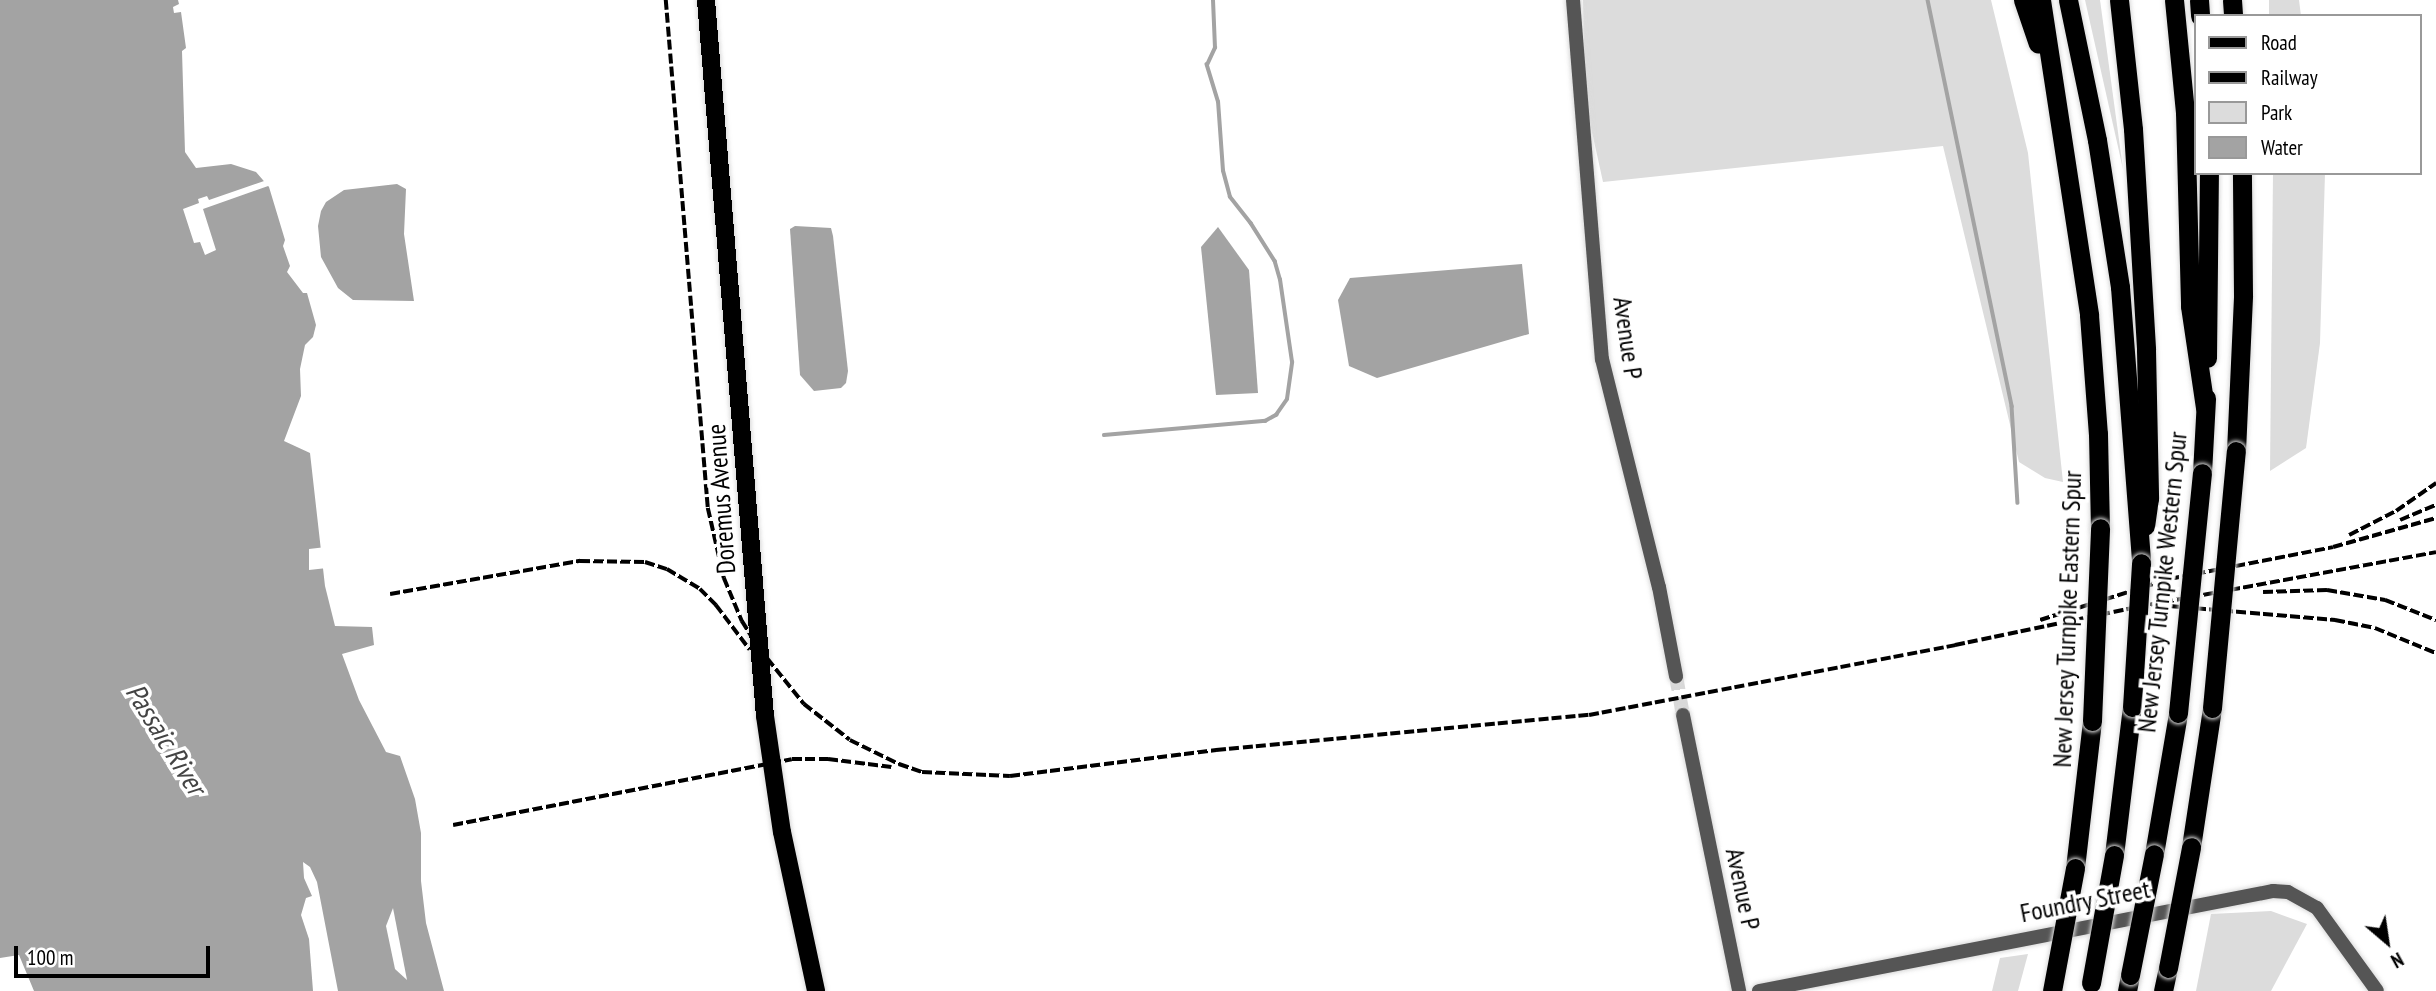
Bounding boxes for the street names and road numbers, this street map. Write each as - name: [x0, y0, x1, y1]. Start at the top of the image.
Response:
- street label: Avenue P: [1607, 295, 1649, 381]
- street label: Doremus Avenue: [700, 423, 742, 575]
- street label: New Jersey Turnpike Western Spur: [2131, 429, 2193, 735]
- street label: New Jersey Turnpike Eastern Spur: [2046, 469, 2088, 769]
- street label: Avenue P: [1719, 845, 1767, 933]
- street label: Foundry Street: [2017, 873, 2153, 929]

